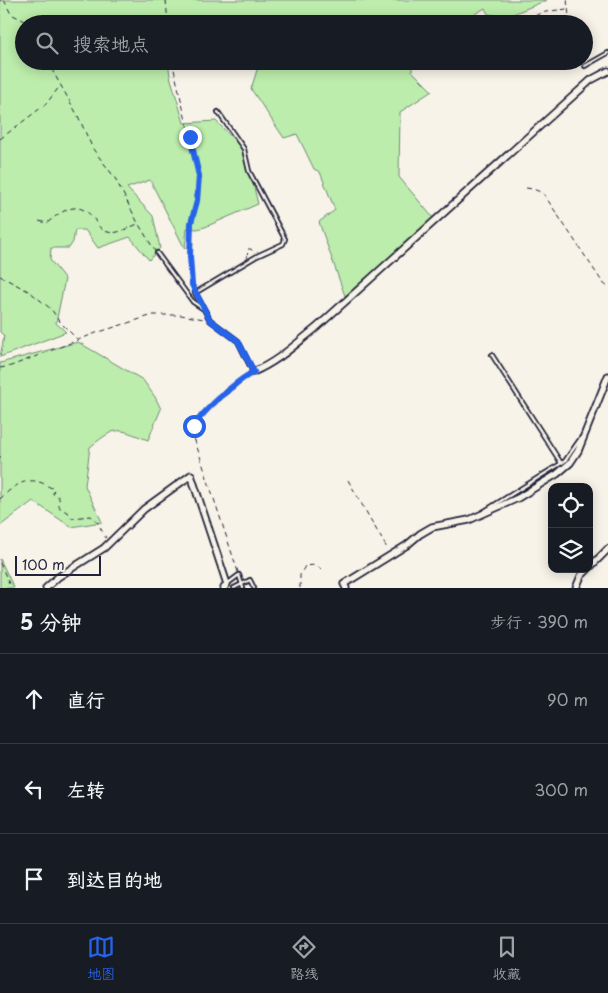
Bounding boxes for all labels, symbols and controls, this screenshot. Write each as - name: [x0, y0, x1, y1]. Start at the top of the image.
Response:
- search box: [15, 15, 593, 70]
- icon: search: [33, 29, 61, 57]
- text: 搜索地点: [73, 29, 149, 57]
- route end: [179, 126, 202, 149]
- route start: [183, 415, 206, 438]
- map controls: [548, 483, 593, 573]
- button: locate: [548, 483, 593, 528]
- button: layers: [548, 528, 593, 573]
- scale bar: [15, 553, 101, 576]
- text: 100 m: [22, 554, 65, 575]
- text: 5 分钟: [20, 605, 82, 637]
- text: 步行 · 390 m: [490, 609, 588, 633]
- icon: ahead: [20, 685, 48, 713]
- text: 直行: [67, 685, 105, 713]
- text: 90 m: [547, 687, 588, 711]
- icon: left: [20, 775, 48, 803]
- text: 左转: [67, 775, 105, 803]
- text: 300 m: [534, 777, 588, 801]
- icon: arrive: [20, 865, 48, 893]
- text: 到达目的地: [67, 865, 162, 893]
- tab: 地图: [87, 933, 115, 984]
- tab: 路线: [290, 933, 318, 984]
- tab: 收藏: [493, 933, 521, 984]

